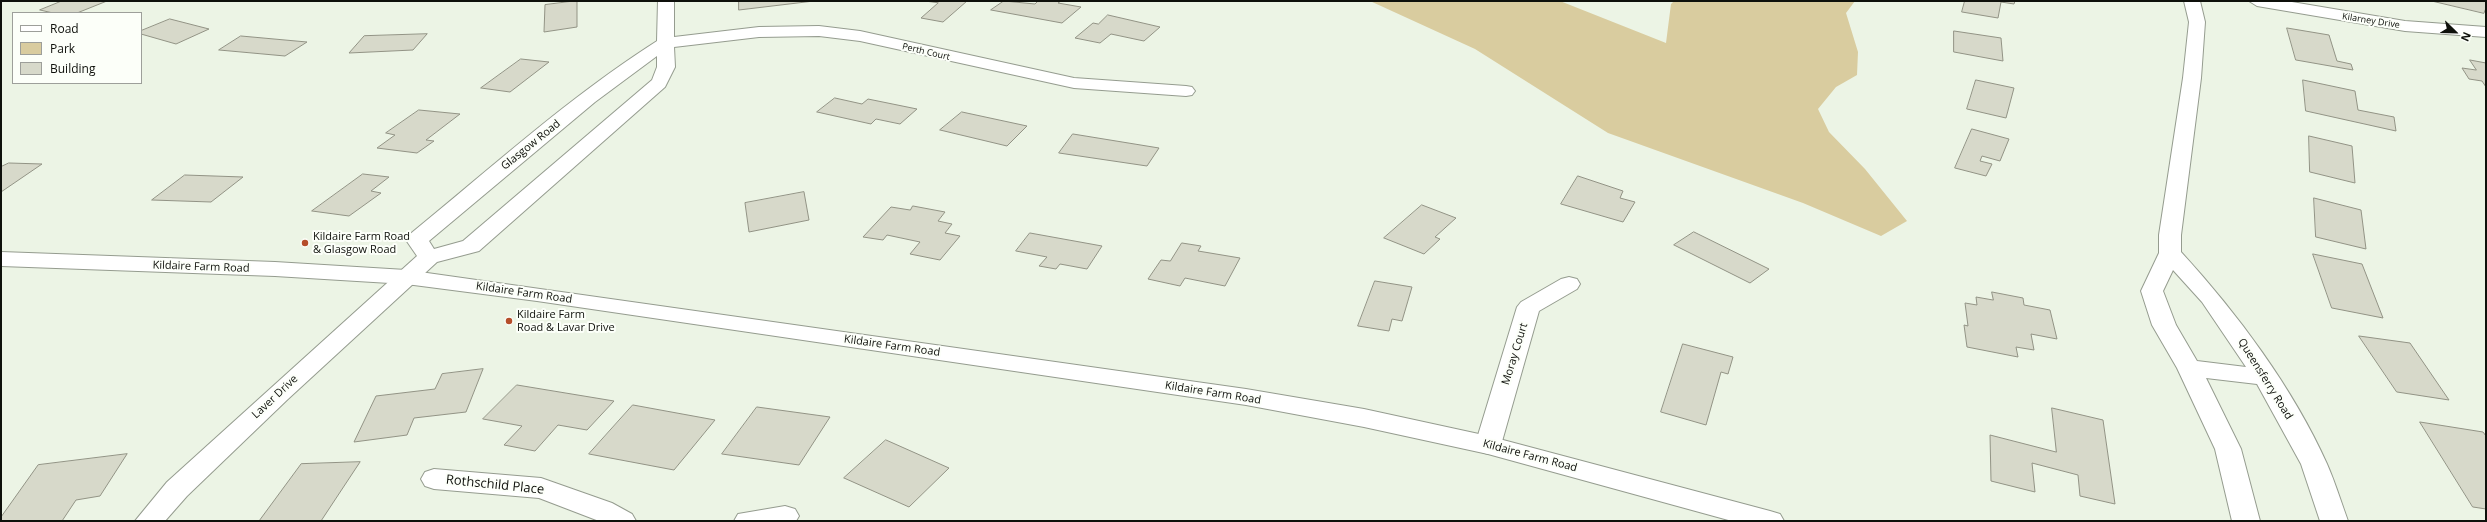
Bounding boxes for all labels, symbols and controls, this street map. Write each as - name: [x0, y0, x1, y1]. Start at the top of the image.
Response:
- street label: Kilarney Drive: [2341, 11, 2401, 31]
- legend: [12, 12, 142, 84]
- north arrow: [2435, 12, 2475, 52]
- text: Road: [50, 20, 79, 37]
- text: N: [2458, 30, 2475, 44]
- text: Park: [50, 40, 75, 57]
- street label: Perth Court: [901, 41, 951, 63]
- text: Building: [50, 60, 95, 77]
- street label: Glasgow Road: [499, 117, 563, 173]
- place label: Kildaire Farm Road & Glasgow Road: [313, 230, 410, 256]
- marker: Kildaire Farm Road & Glasgow Road: [300, 238, 310, 248]
- street label: Kildaire Farm Road: [152, 259, 250, 275]
- street label: Kildaire Farm Road: [475, 280, 573, 306]
- place label: Kildaire Farm Road & Lavar Drive: [517, 308, 615, 334]
- marker: Kildaire Farm Road & Lavar Drive: [504, 316, 514, 326]
- street label: Moray Court: [1499, 321, 1531, 387]
- street label: Kildaire Farm Road: [843, 333, 941, 359]
- street label: Queensferry Road: [2235, 336, 2295, 422]
- street label: Laver Drive: [249, 372, 301, 422]
- street label: Kildaire Farm Road: [1164, 379, 1262, 407]
- street label: Kildaire Farm Road: [1481, 437, 1579, 475]
- street label: Rothschild Place: [445, 472, 545, 498]

